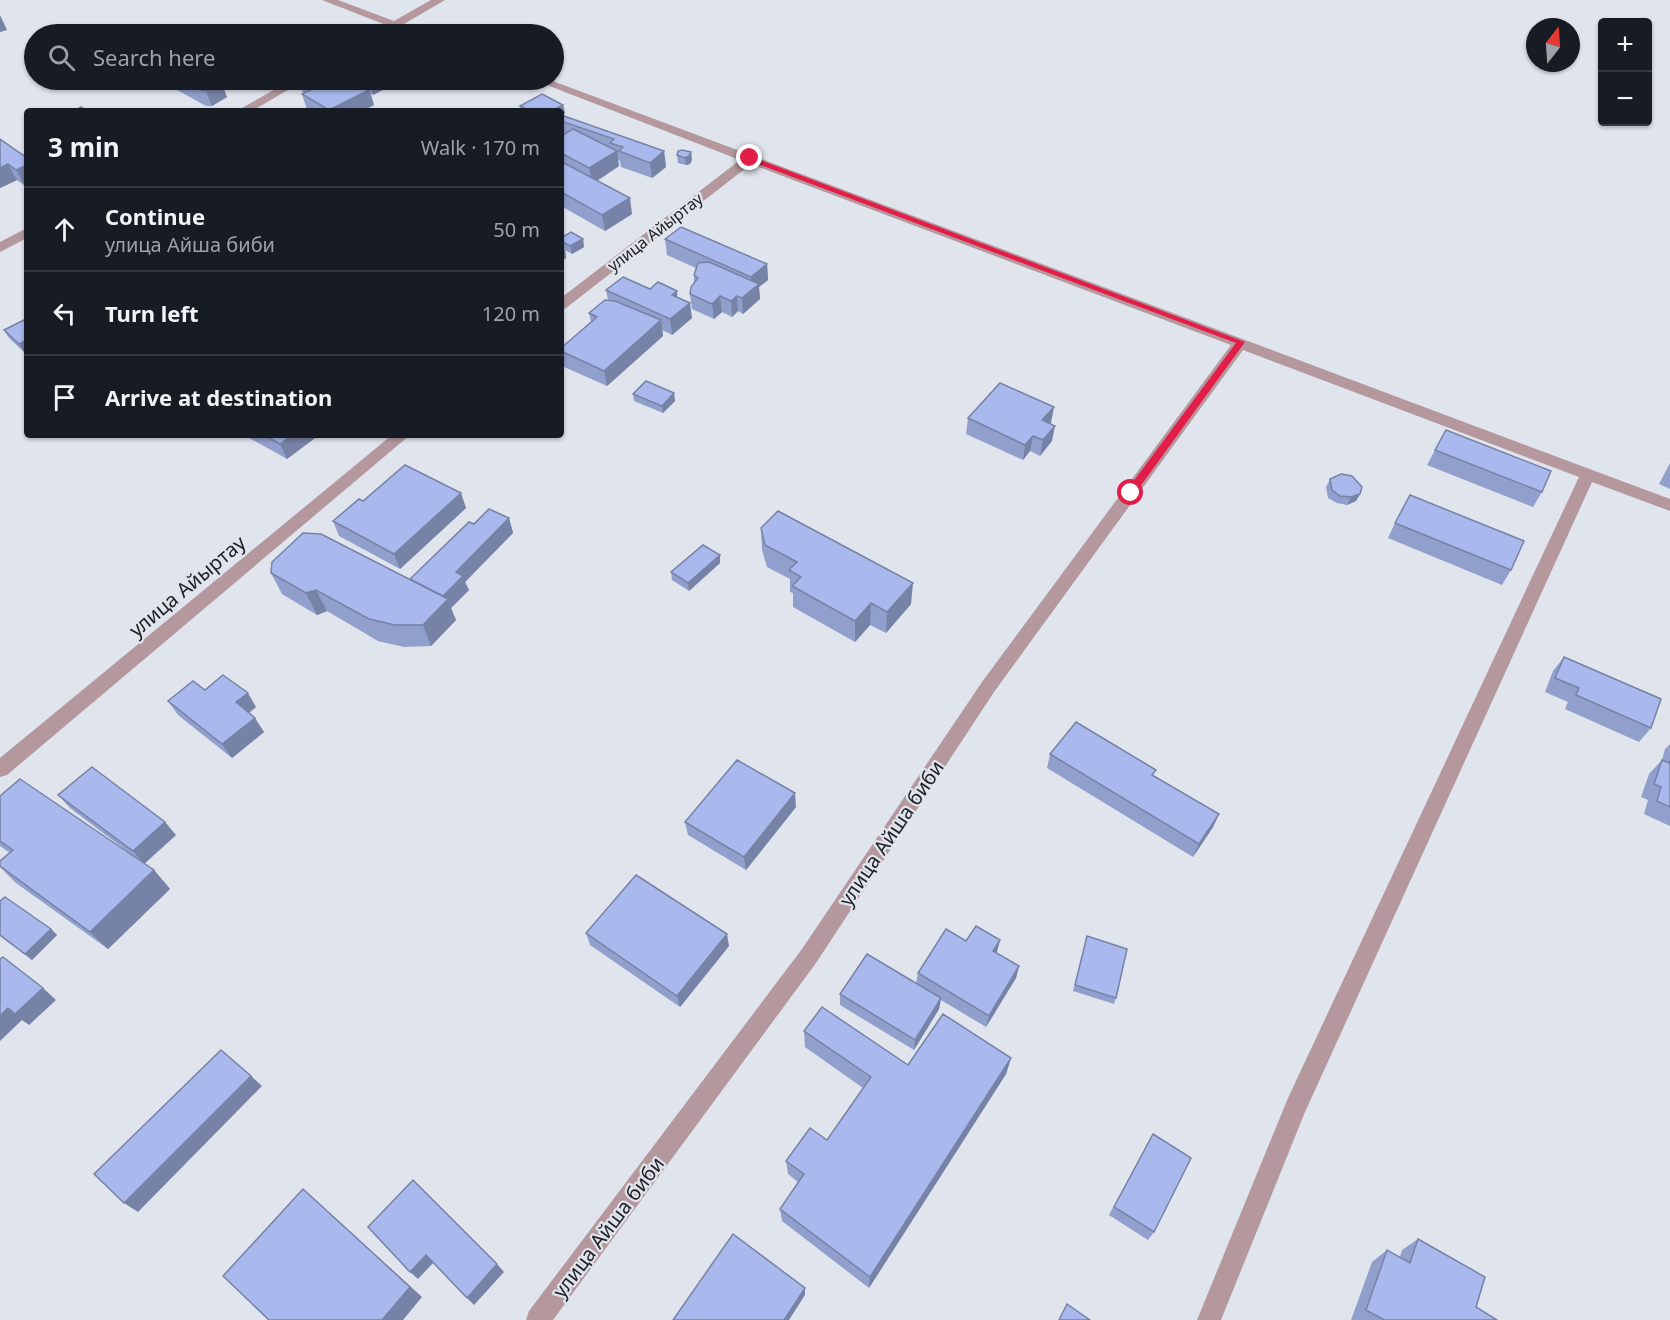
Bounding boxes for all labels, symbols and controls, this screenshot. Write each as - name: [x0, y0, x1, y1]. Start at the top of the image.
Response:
- north arrow: [1526, 18, 1580, 72]
- map controls: [1598, 18, 1652, 126]
- button: +: [1598, 18, 1652, 72]
- search box: [24, 24, 564, 90]
- icon: search: [45, 41, 78, 74]
- text: Search here: [93, 42, 215, 72]
- button: −: [1598, 72, 1652, 126]
- text: 3 min: [48, 129, 120, 165]
- text: Walk · 170 m: [421, 134, 540, 161]
- route end: [736, 144, 762, 170]
- street label: улица Айыртау: [603, 187, 708, 276]
- text: Continue: [105, 201, 205, 231]
- icon: ahead: [48, 213, 81, 246]
- text: 50 m: [493, 216, 540, 243]
- text: улица Айша биби: [105, 231, 275, 258]
- icon: left: [48, 297, 81, 330]
- text: Turn left: [105, 298, 199, 328]
- text: 120 m: [482, 300, 540, 327]
- icon: arrive: [48, 381, 81, 414]
- text: Arrive at destination: [105, 382, 332, 412]
- route start: [1117, 479, 1143, 505]
- street label: улица Айыртау: [123, 529, 252, 643]
- street label: улица Айша биби: [832, 755, 950, 911]
- street label: улица Айша биби: [546, 1151, 670, 1303]

